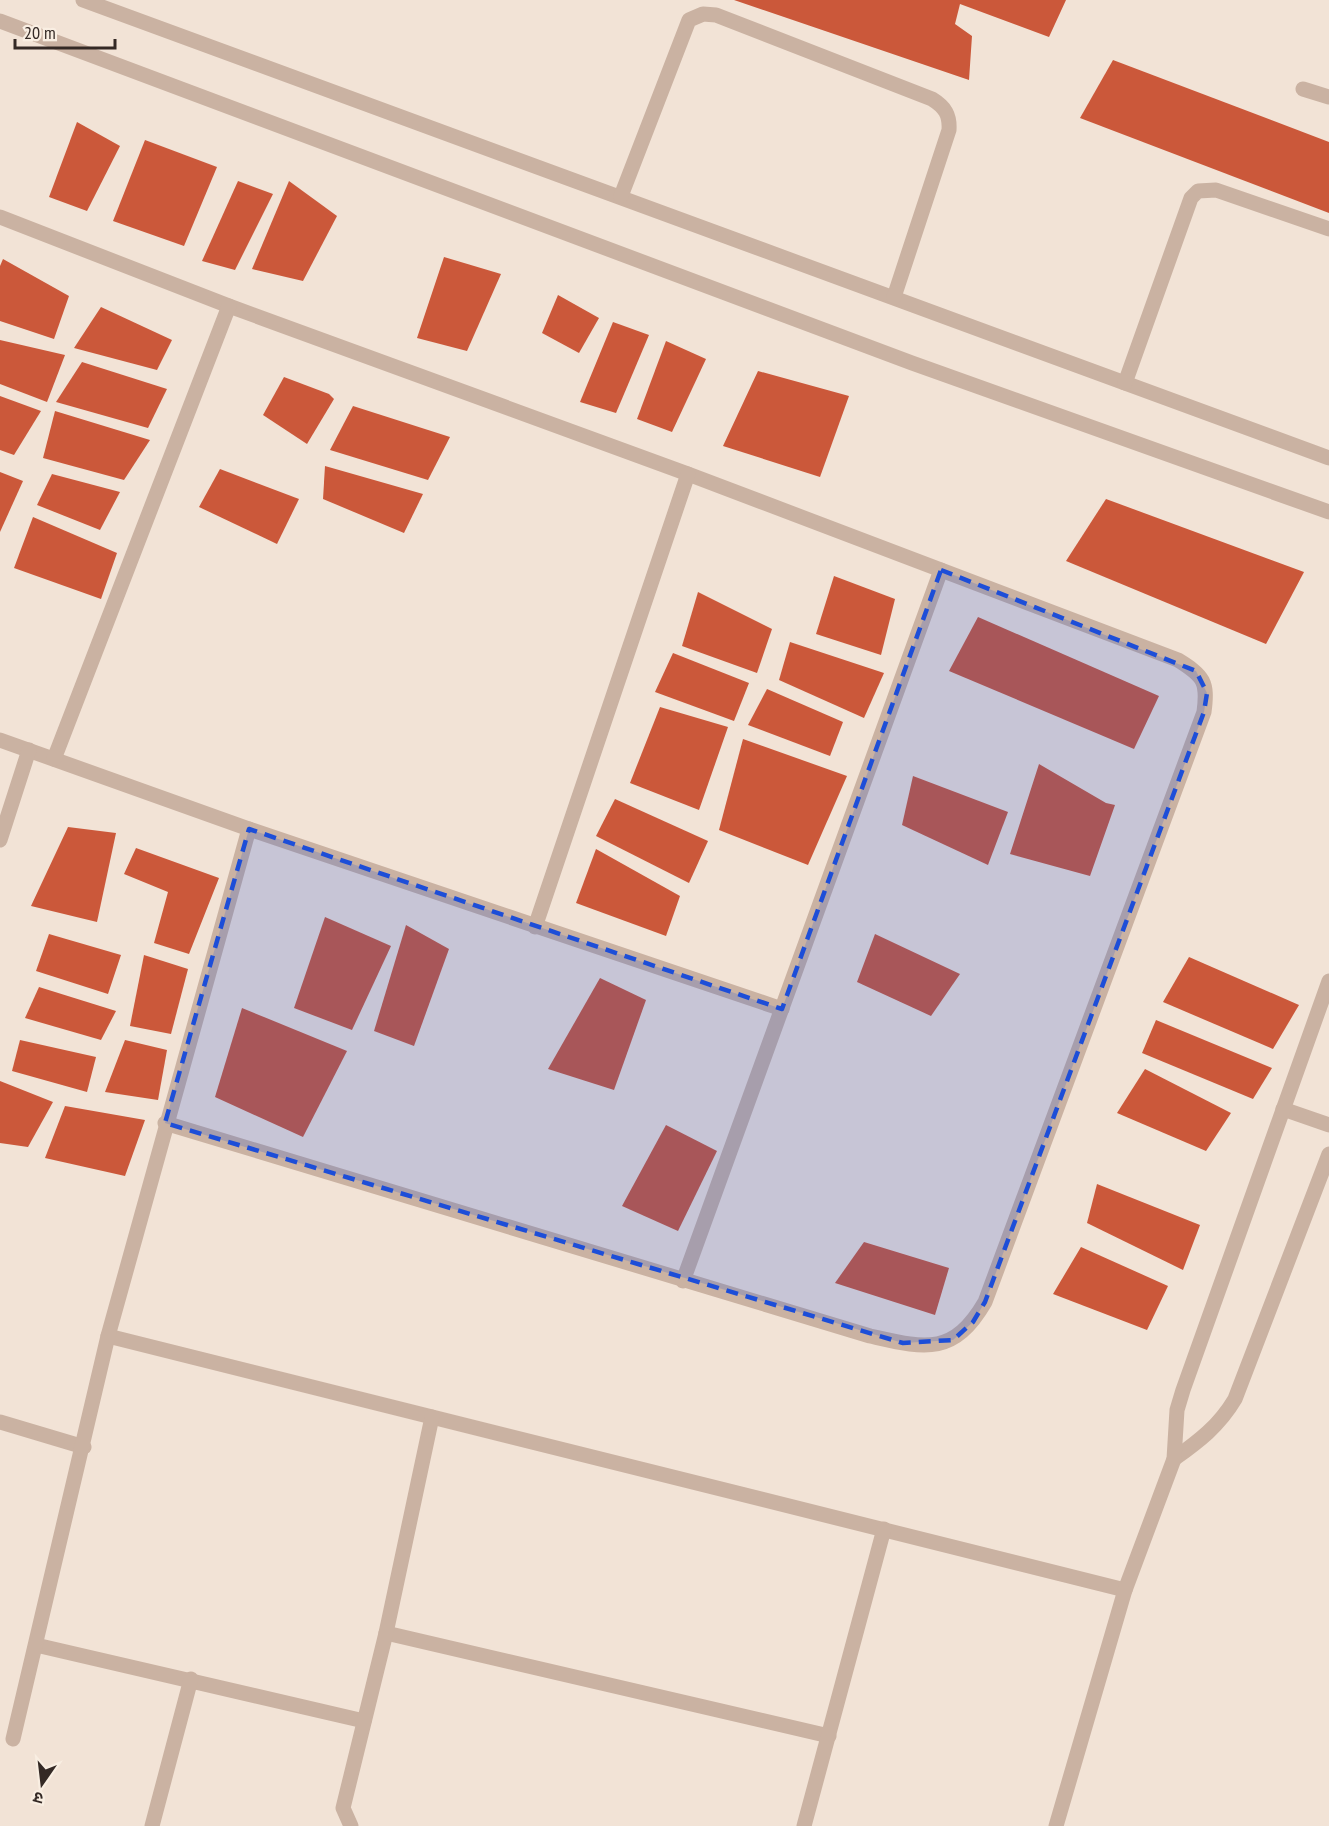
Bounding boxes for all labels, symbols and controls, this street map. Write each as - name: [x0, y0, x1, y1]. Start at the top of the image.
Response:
- scale bar: [15, 12, 116, 50]
- text: 20 m: [24, 21, 56, 44]
- north arrow: [12, 1754, 72, 1814]
- text: उ: [31, 1788, 45, 1809]

